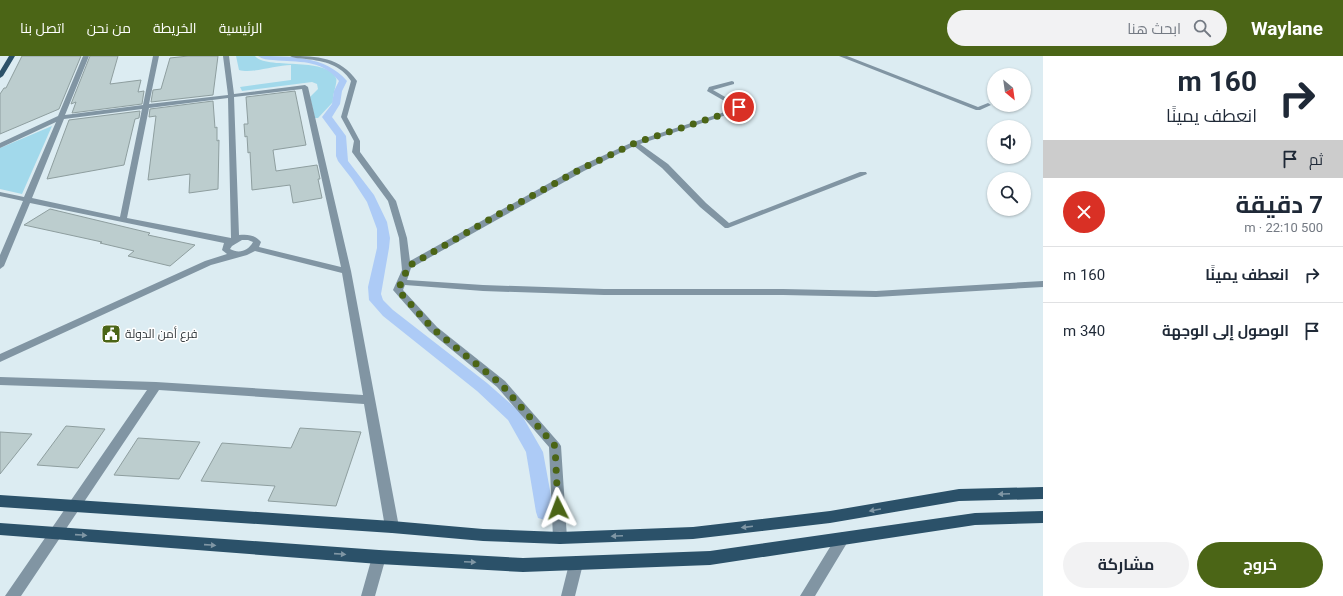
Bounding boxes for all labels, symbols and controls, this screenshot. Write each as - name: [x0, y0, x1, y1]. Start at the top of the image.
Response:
- search box: [947, 10, 1227, 46]
- icon: search: [1191, 17, 1213, 39]
- text: Waylane: [1251, 17, 1323, 40]
- text: اتصل بنا: [20, 20, 65, 36]
- text: من نحن: [87, 20, 131, 36]
- text: الخريطة: [153, 20, 197, 36]
- text: الرئيسية: [219, 20, 263, 36]
- text: ابحث هنا: [1127, 20, 1181, 38]
- text: 160 m: [1178, 65, 1257, 98]
- north arrow: [987, 68, 1031, 112]
- map controls: [987, 68, 1031, 216]
- icon: right: [1271, 72, 1323, 124]
- pin: [722, 90, 756, 124]
- icon: arrive: [728, 96, 750, 118]
- text: انعطف يمينًا: [1166, 105, 1257, 126]
- button: sound: [987, 120, 1031, 164]
- icon: arrive: [1279, 148, 1301, 170]
- text: ثم: [1309, 151, 1323, 169]
- button: search: [987, 172, 1031, 216]
- button: close: [1063, 191, 1105, 233]
- text: 7 دقيقة: [1235, 191, 1323, 219]
- text: 500 m · 22:10: [1244, 220, 1323, 235]
- icon: right: [1301, 264, 1323, 286]
- text: 160 m: [1063, 266, 1105, 284]
- text: انعطف يمينًا: [1205, 266, 1289, 284]
- icon: arrive: [1301, 320, 1323, 342]
- text: 340 m: [1063, 322, 1105, 340]
- text: الوصول إلى الوجهة: [1162, 322, 1289, 340]
- public building icon: فرع أمن الدولة: [100, 323, 122, 345]
- place label: فرع أمن الدولة: [125, 326, 198, 342]
- position arrow: [537, 487, 579, 529]
- one-way arrow: [998, 490, 1010, 497]
- one-way arrow: [869, 507, 881, 513]
- one-way arrow: [741, 524, 753, 530]
- one-way arrow: [75, 531, 87, 538]
- one-way arrow: [610, 533, 623, 539]
- one-way arrow: [204, 541, 216, 548]
- button: مشاركة: [1063, 542, 1189, 588]
- button: خروج: [1197, 542, 1323, 588]
- one-way arrow: [334, 551, 346, 558]
- one-way arrow: [464, 559, 477, 565]

